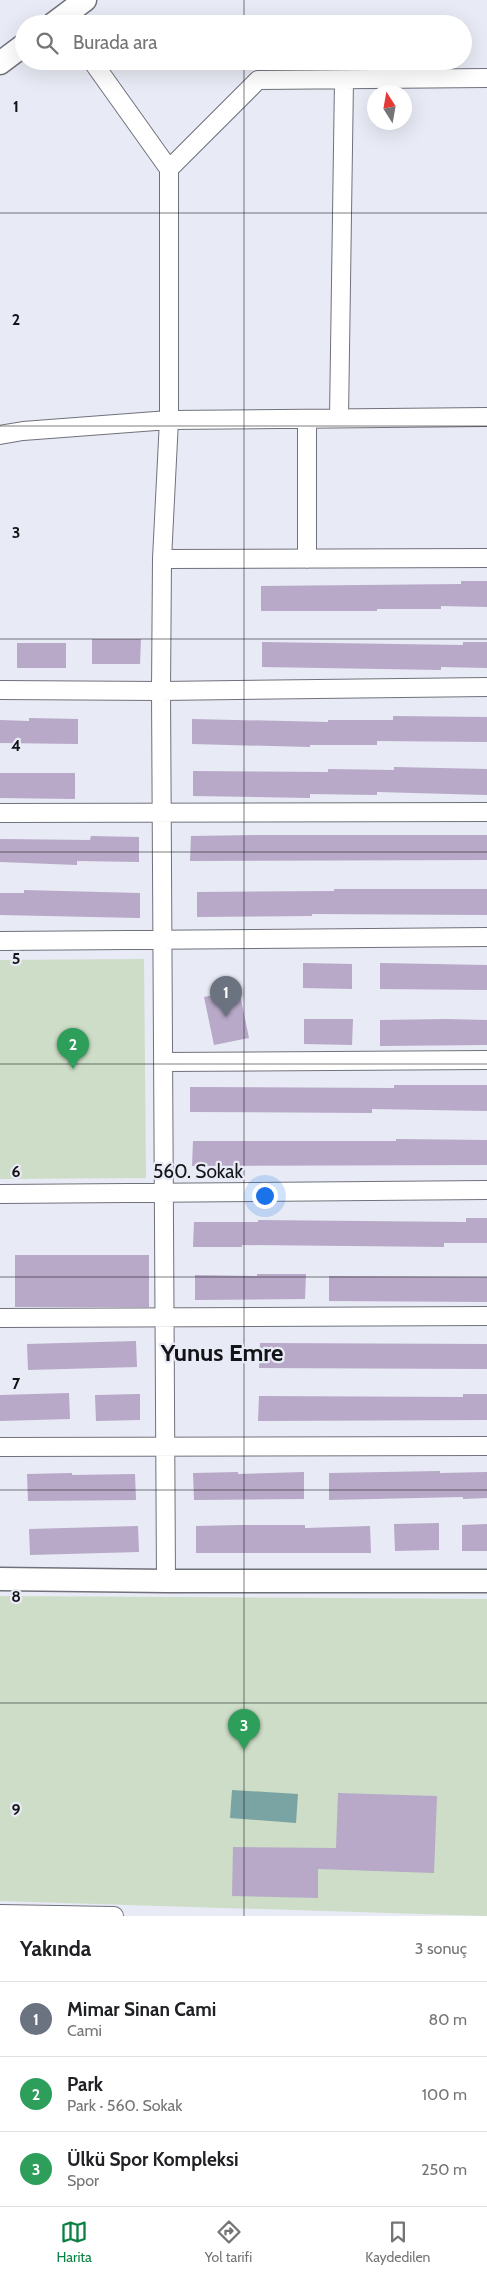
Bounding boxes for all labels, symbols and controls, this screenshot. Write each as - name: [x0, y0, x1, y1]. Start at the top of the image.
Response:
- search box: [15, 15, 472, 70]
- icon: search: [33, 29, 61, 57]
- text: Burada ara: [73, 31, 157, 54]
- north arrow: [367, 85, 412, 130]
- text: 1: [13, 97, 19, 116]
- text: 2: [12, 310, 20, 329]
- text: 3: [12, 523, 20, 542]
- text: 4: [11, 736, 21, 755]
- text: 5: [12, 949, 20, 968]
- pin: 1: [210, 976, 242, 1017]
- pin: 2: [57, 1028, 89, 1069]
- street label: 560. Sokak: [153, 1160, 243, 1183]
- text: 6: [12, 1162, 21, 1181]
- your location: [252, 1183, 278, 1209]
- district label: Yunus Emre: [160, 1338, 283, 1367]
- text: 7: [12, 1374, 21, 1393]
- text: 8: [11, 1587, 21, 1606]
- pin: 3: [228, 1709, 260, 1750]
- text: 9: [12, 1800, 21, 1819]
- text: Yakında: [20, 1936, 91, 1961]
- text: 3 sonuç: [415, 1939, 467, 1958]
- text: Mimar Sinan Cami: [67, 1998, 216, 2021]
- text: 1: [33, 2010, 39, 2029]
- text: 80 m: [429, 2010, 467, 2029]
- text: Cami: [67, 2021, 102, 2040]
- text: Park: [67, 2073, 103, 2096]
- text: 2: [32, 2085, 40, 2104]
- text: 100 m: [422, 2085, 467, 2104]
- text: Park · 560. Sokak: [67, 2096, 182, 2115]
- text: Ülkü Spor Kompleksi: [67, 2148, 239, 2171]
- text: 3: [32, 2160, 40, 2179]
- text: 250 m: [421, 2160, 467, 2179]
- text: Spor: [67, 2171, 99, 2190]
- tab: Harita: [57, 2218, 92, 2266]
- tab: Yol tarifi: [205, 2218, 252, 2266]
- tab: Kaydedilen: [365, 2218, 430, 2266]

